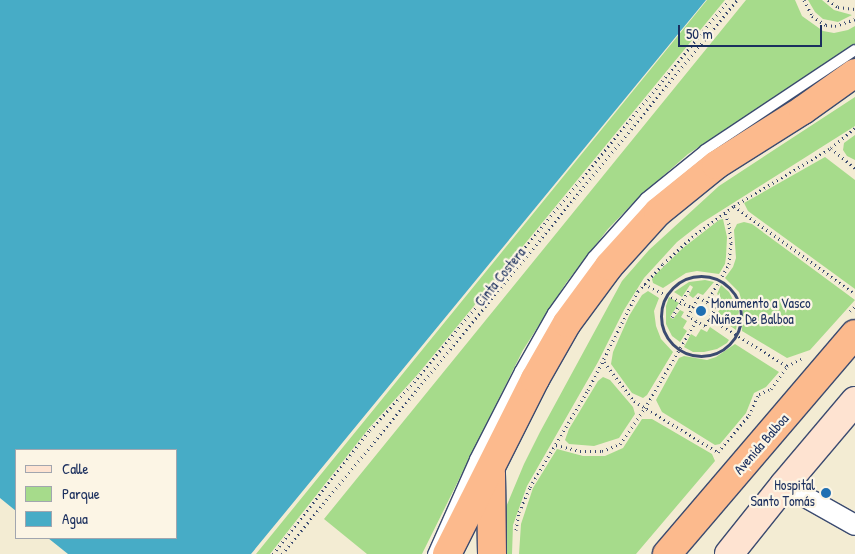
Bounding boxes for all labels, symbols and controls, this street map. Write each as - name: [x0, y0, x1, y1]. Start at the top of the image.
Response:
- scale bar: [680, 15, 824, 47]
- text: 50 m: [686, 23, 713, 44]
- street label: Cinta Costera: [471, 244, 529, 310]
- place label: Monumento a Vasco Nuñez De Balboa: [711, 295, 811, 328]
- marker: Monumento a Vasco Nuñez De Balboa: [695, 305, 707, 317]
- street label: Avenida Balboa: [730, 410, 792, 478]
- legend: [15, 449, 178, 539]
- text: Calle: [62, 458, 89, 479]
- place label: Hospital Santo Tomás: [750, 477, 815, 510]
- text: Parque: [62, 483, 100, 504]
- marker: Hospital Santo Tomás: [819, 486, 833, 500]
- text: Agua: [62, 508, 88, 529]

